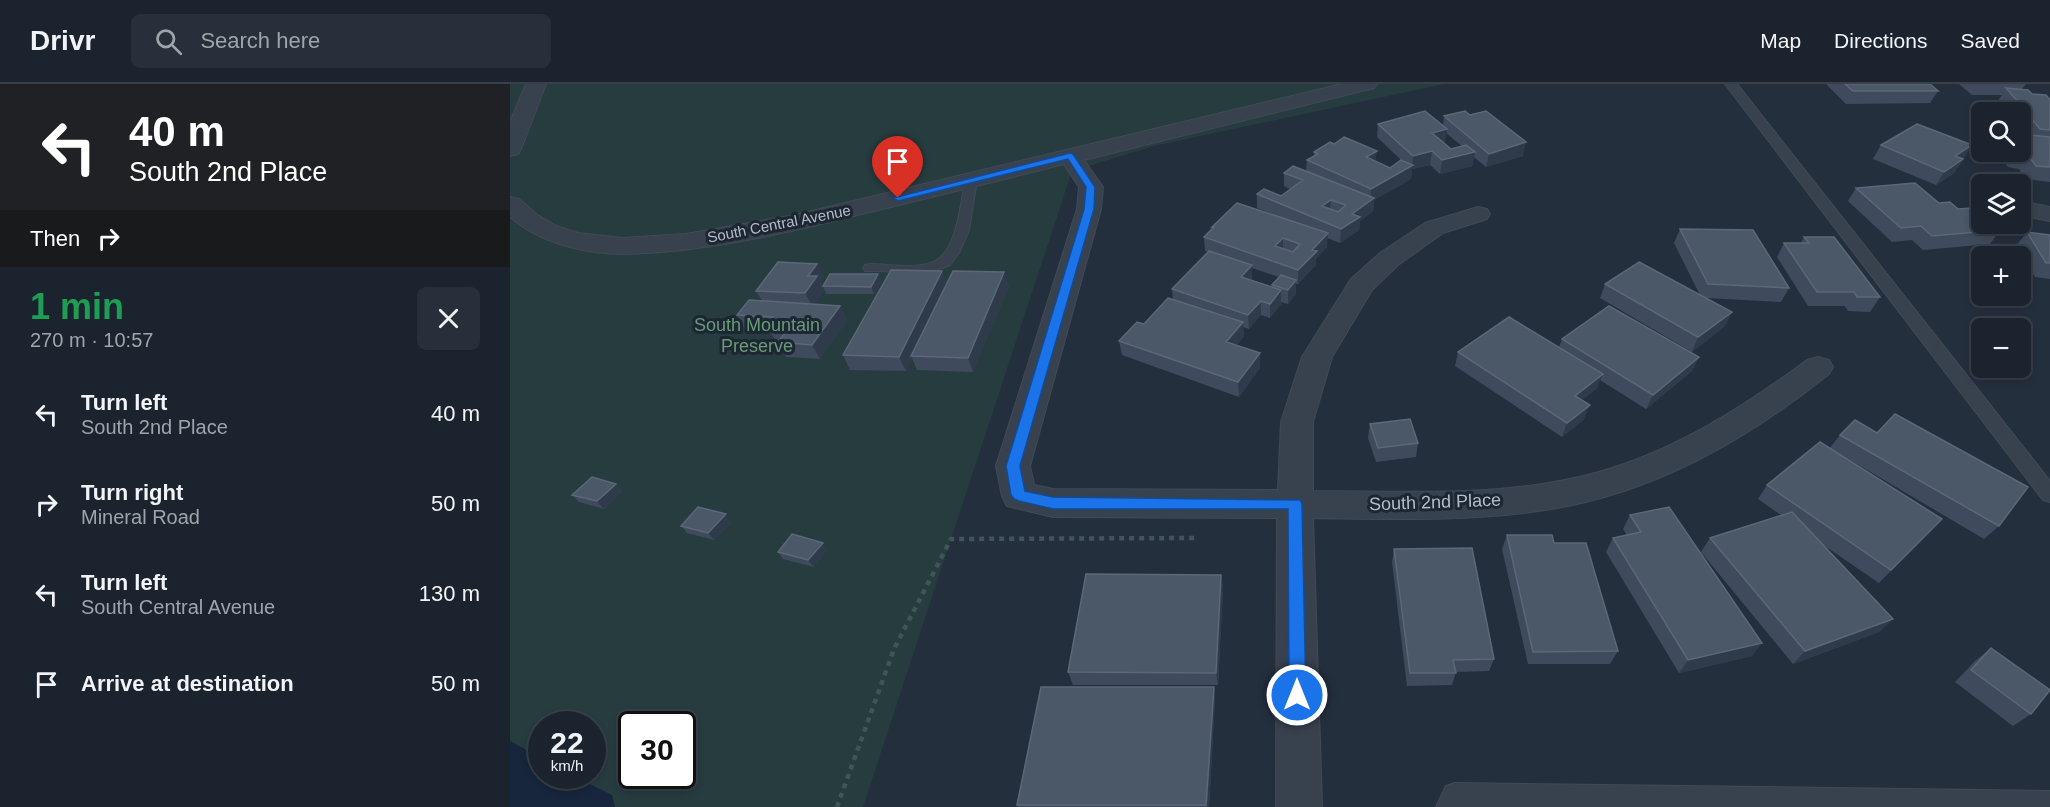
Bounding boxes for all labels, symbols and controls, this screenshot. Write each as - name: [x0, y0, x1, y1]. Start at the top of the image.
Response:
- search box: [131, 14, 551, 68]
- text: Drivr: [30, 25, 95, 56]
- icon: search: [152, 25, 185, 58]
- text: Search here: [200, 28, 320, 53]
- text: Map: [1760, 29, 1801, 52]
- text: Directions: [1834, 29, 1927, 52]
- text: Saved: [1960, 29, 2020, 52]
- map controls: [1971, 102, 2031, 378]
- button: search: [1971, 102, 2031, 162]
- icon: left: [30, 108, 108, 186]
- text: 40 m: [129, 108, 225, 155]
- pin: [872, 136, 923, 198]
- icon: arrive: [881, 145, 914, 178]
- text: South 2nd Place: [129, 157, 327, 187]
- button: layers: [1971, 174, 2031, 234]
- street label: South Central Avenue: [706, 201, 852, 246]
- icon: right: [92, 222, 125, 255]
- text: Then: [30, 226, 80, 251]
- button: +: [1971, 246, 2031, 306]
- text: 1 min: [30, 286, 124, 327]
- button: close: [417, 287, 480, 350]
- park label: South Mountain Preserve: [694, 315, 820, 356]
- button: −: [1971, 318, 2031, 378]
- text: 270 m · 10:57: [30, 329, 153, 351]
- text: Turn left: [81, 390, 167, 415]
- icon: left: [30, 398, 63, 431]
- text: 40 m: [431, 401, 480, 426]
- text: South 2nd Place: [81, 416, 228, 438]
- text: Turn right: [81, 480, 183, 505]
- icon: right: [30, 488, 63, 521]
- street label: South 2nd Place: [1369, 490, 1501, 514]
- text: 50 m: [431, 491, 480, 516]
- text: Mineral Road: [81, 506, 200, 528]
- text: Turn left: [81, 570, 167, 595]
- icon: left: [30, 578, 63, 611]
- text: 130 m: [419, 581, 480, 606]
- text: South Central Avenue: [81, 596, 275, 618]
- position arrow: [1265, 663, 1329, 727]
- icon: arrive: [30, 668, 63, 701]
- text: Arrive at destination: [81, 671, 294, 696]
- text: 50 m: [431, 671, 480, 696]
- speed limit sign: 30: [618, 711, 696, 789]
- text: 22: [550, 726, 584, 759]
- text: km/h: [551, 757, 583, 774]

